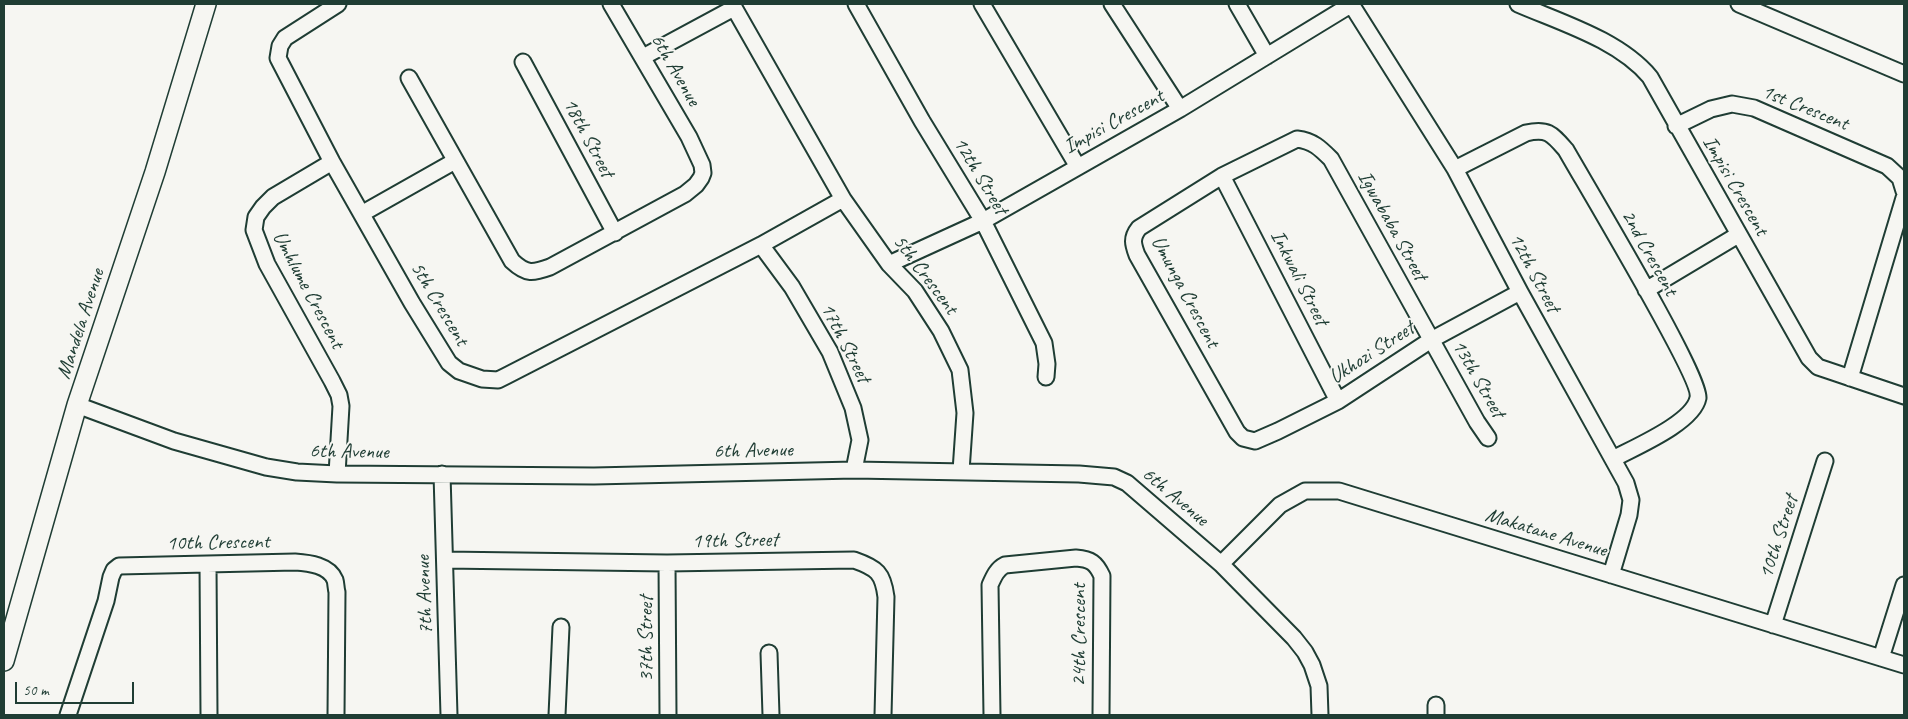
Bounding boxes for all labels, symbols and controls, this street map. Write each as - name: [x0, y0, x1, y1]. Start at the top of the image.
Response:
- street label: 6th Avenue: [644, 29, 706, 111]
- street label: 1st Crescent: [1758, 79, 1852, 137]
- street label: Impisi Crescent: [1059, 84, 1169, 160]
- street label: 18th Street: [557, 94, 619, 182]
- street label: Impisi Crescent: [1696, 132, 1774, 240]
- street label: 12th Street: [947, 133, 1013, 219]
- street label: Igwababa Street: [1351, 167, 1433, 285]
- street label: 2nd Crescent: [1615, 205, 1683, 301]
- street label: Inkwali Street: [1264, 226, 1334, 330]
- street label: Umhlume Crescent: [266, 227, 350, 353]
- street label: 12th Street: [1503, 229, 1565, 317]
- street label: 5th Crescent: [887, 230, 963, 320]
- street label: Umunga Crescent: [1145, 232, 1225, 352]
- street label: 5th Crescent: [404, 257, 474, 351]
- street label: Mandela Avenue: [51, 266, 111, 382]
- street label: 17th Street: [814, 299, 876, 387]
- street label: Ukhozi Street: [1325, 316, 1419, 390]
- street label: 13th Street: [1446, 335, 1510, 423]
- street label: 6th Avenue: [713, 438, 793, 464]
- street label: 6th Avenue: [309, 439, 389, 465]
- street label: 6th Avenue: [1137, 462, 1213, 532]
- street label: 10th Street: [1754, 492, 1804, 582]
- street label: Makatane Avenue: [1482, 503, 1610, 563]
- street label: 19th Street: [692, 528, 778, 554]
- street label: 10th Crescent: [166, 530, 270, 556]
- street label: 7th Avenue: [411, 555, 439, 635]
- street label: 24th Crescent: [1066, 584, 1092, 686]
- street label: 37th Street: [633, 596, 659, 682]
- scale bar: [18, 672, 136, 704]
- text: 50 m: [23, 681, 49, 700]

